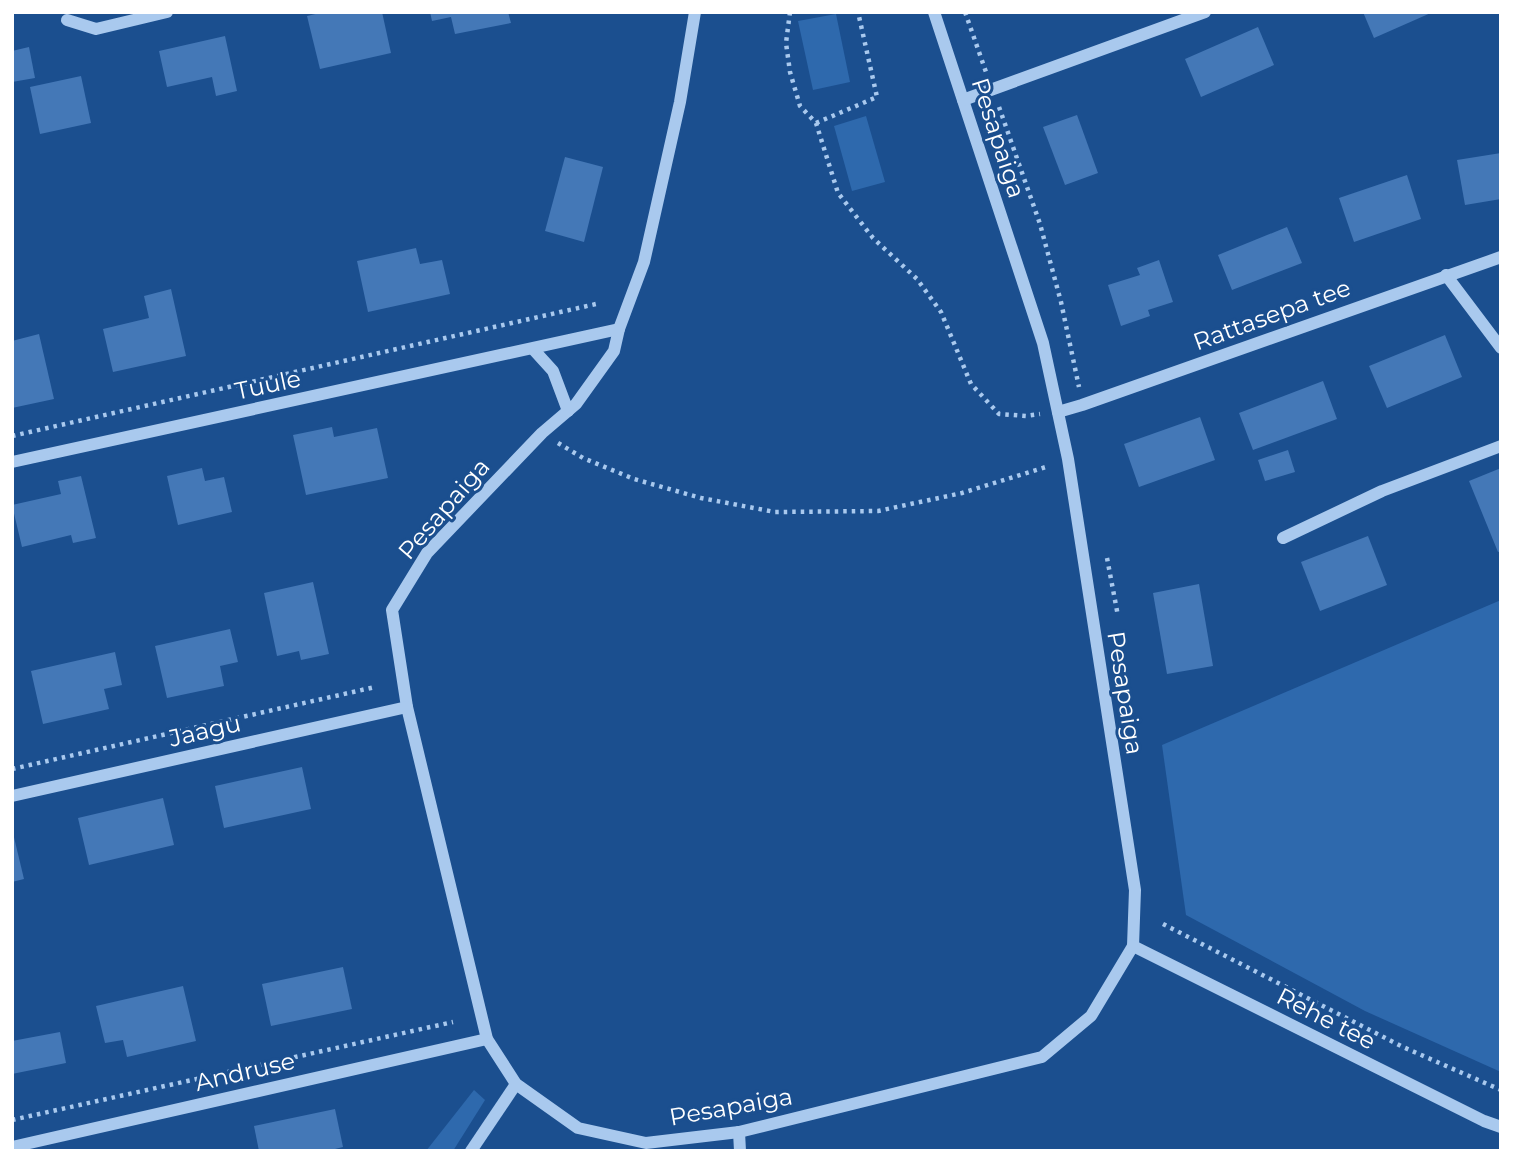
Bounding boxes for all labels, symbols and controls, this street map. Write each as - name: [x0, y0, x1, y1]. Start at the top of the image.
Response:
- street label: Pesapaiga: [965, 74, 1032, 202]
- street label: Rattasepa tee: [1189, 273, 1354, 356]
- street label: Tuule: [232, 363, 304, 406]
- street label: Pesapaiga: [392, 452, 495, 565]
- street label: Pesapaiga: [1101, 629, 1150, 757]
- street label: Jaagu: [165, 708, 244, 753]
- street label: Rehe tee: [1272, 981, 1381, 1056]
- street label: Andruse: [192, 1046, 298, 1097]
- street label: Pesapaiga: [667, 1081, 795, 1132]

